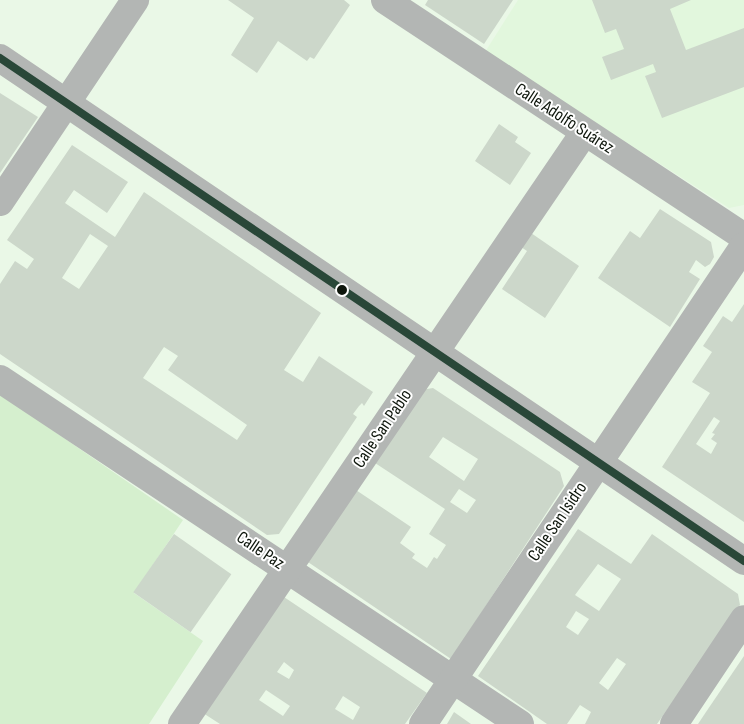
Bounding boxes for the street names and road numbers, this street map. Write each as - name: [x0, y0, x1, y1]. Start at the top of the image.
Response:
- street label: Calle Adolfo Suárez: [510, 79, 618, 159]
- street label: Calle San Pablo: [349, 386, 417, 472]
- street label: Calle San Isidro: [524, 478, 592, 566]
- street label: Calle Paz: [232, 527, 288, 575]

